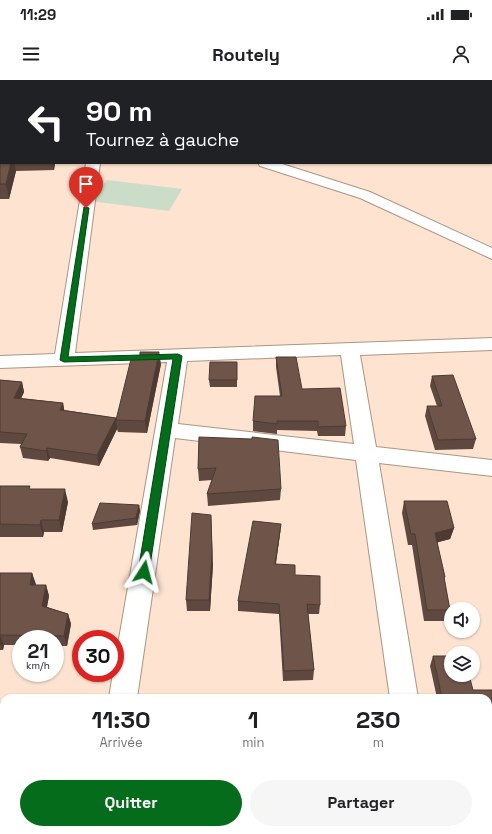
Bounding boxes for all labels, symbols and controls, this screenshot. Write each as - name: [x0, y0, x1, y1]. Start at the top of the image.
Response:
- text: 11:29: [20, 5, 56, 24]
- icon: menu: [20, 43, 42, 65]
- text: Routely: [212, 43, 280, 66]
- icon: person: [450, 43, 472, 65]
- text: 90 m: [86, 93, 152, 129]
- icon: left: [20, 96, 72, 148]
- text: Tournez à gauche: [86, 128, 239, 151]
- pin: [69, 167, 103, 208]
- icon: arrive: [75, 173, 97, 195]
- position arrow: [123, 551, 165, 593]
- map controls: [444, 602, 480, 682]
- button: sound: [444, 602, 480, 638]
- speed limit sign: 30: [72, 630, 124, 682]
- text: 21: [28, 638, 48, 664]
- button: layers: [444, 646, 480, 682]
- text: km/h: [26, 659, 50, 672]
- text: 11:30: [92, 704, 151, 735]
- text: 1: [248, 704, 259, 735]
- text: 230: [356, 704, 400, 735]
- text: Arrivée: [99, 734, 143, 751]
- text: min: [242, 734, 264, 751]
- text: m: [373, 734, 384, 751]
- button: Quitter: [20, 780, 242, 826]
- button: Partager: [250, 780, 472, 826]

